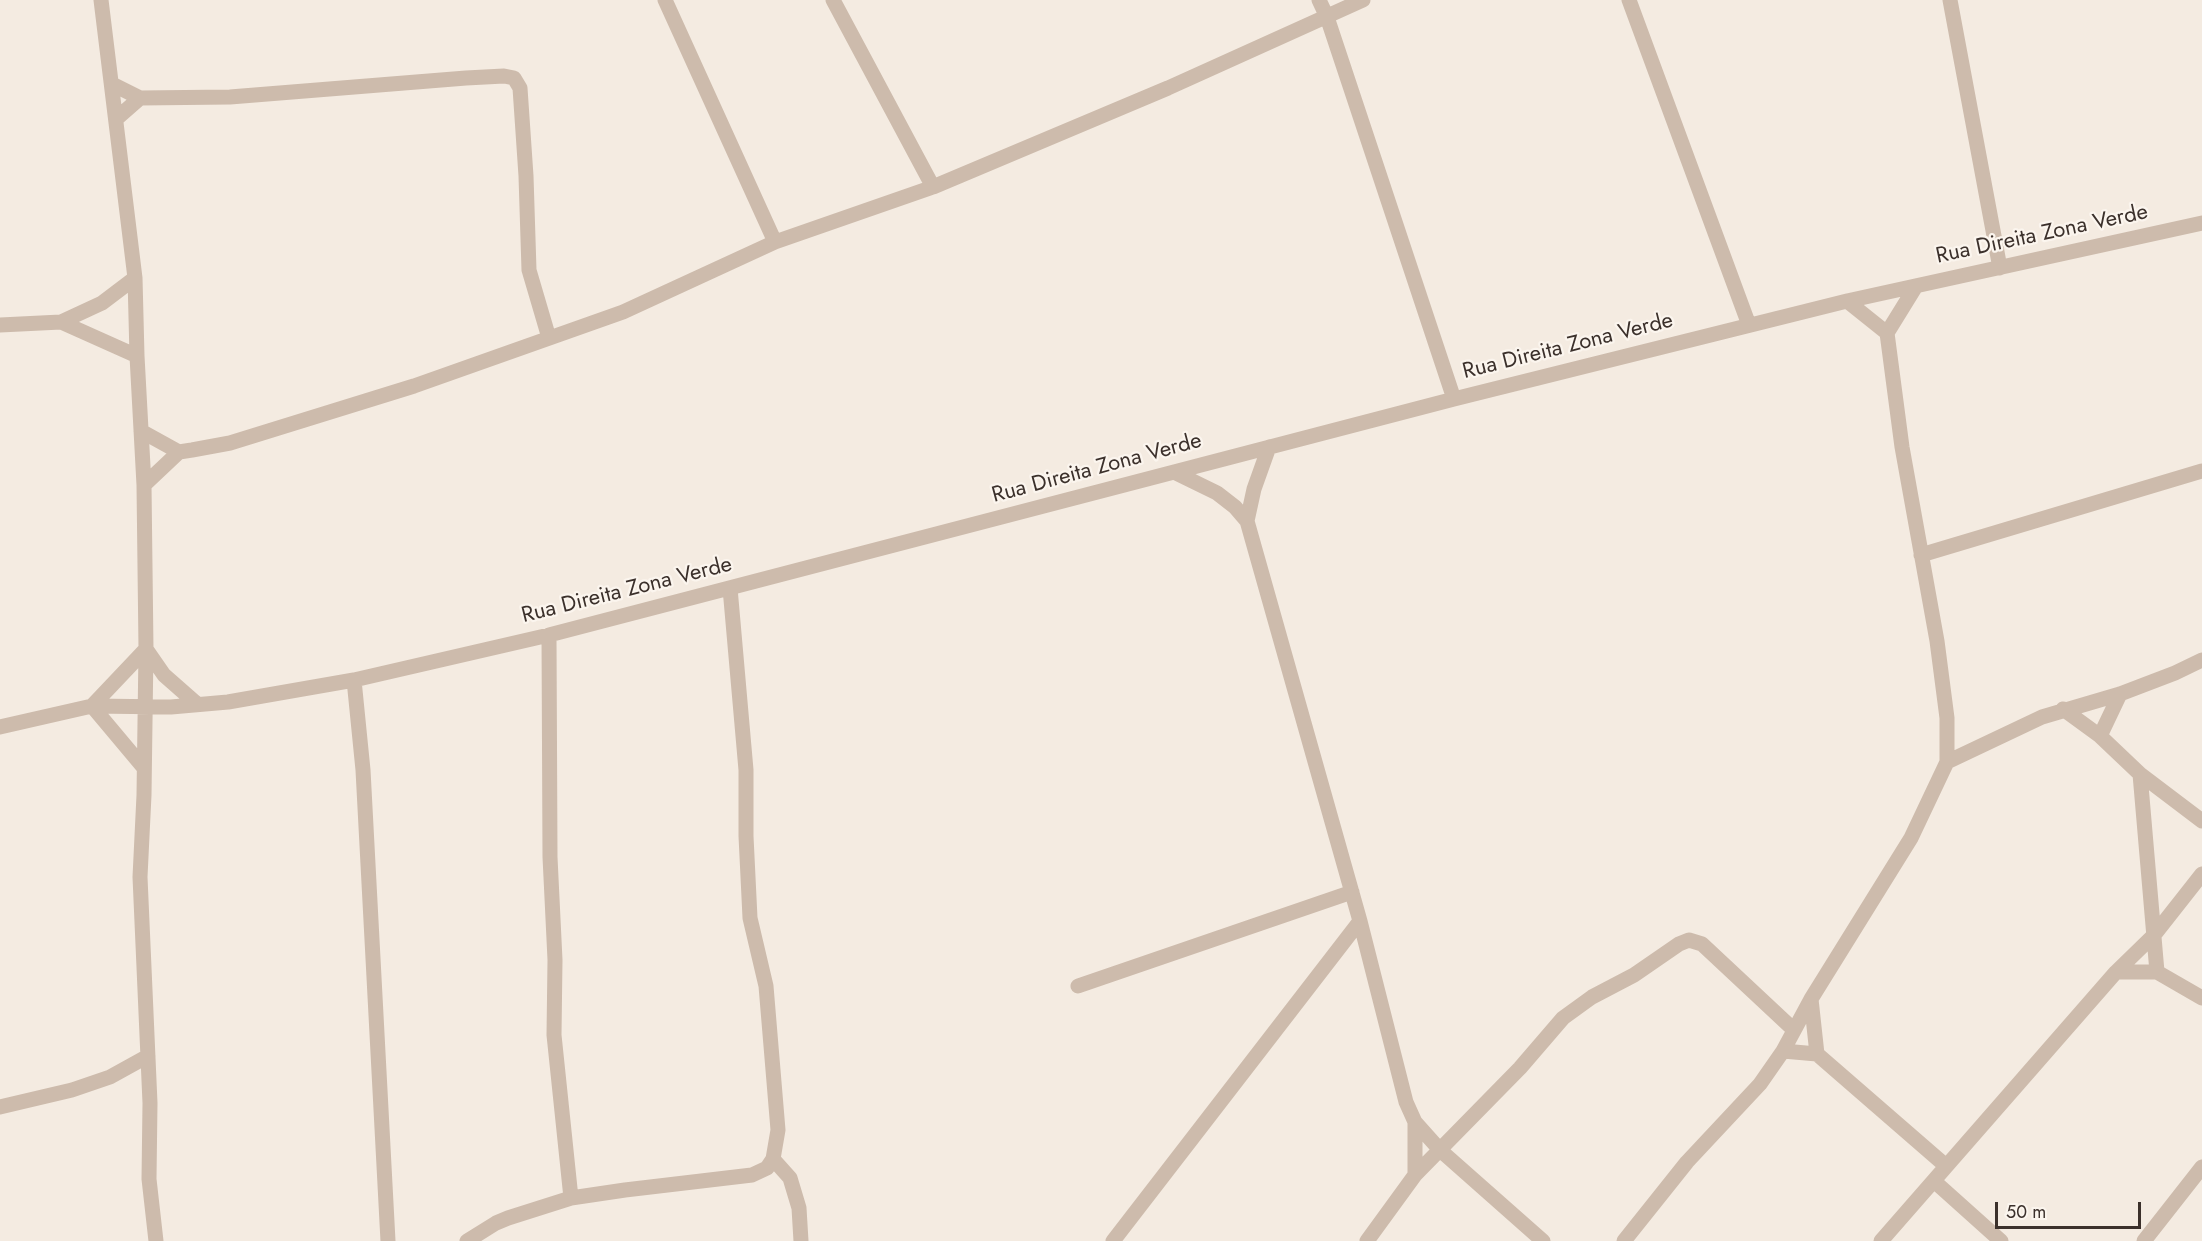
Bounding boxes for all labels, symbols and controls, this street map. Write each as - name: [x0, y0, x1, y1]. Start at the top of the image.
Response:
- street label: Rua Direita Zona Verde: [1934, 200, 2150, 270]
- street label: Rua Direita Zona Verde: [1460, 308, 1676, 386]
- street label: Rua Direita Zona Verde: [989, 428, 1205, 510]
- street label: Rua Direita Zona Verde: [519, 552, 735, 630]
- scale bar: [1998, 1190, 2144, 1228]
- text: 50 m: [2006, 1199, 2046, 1225]

